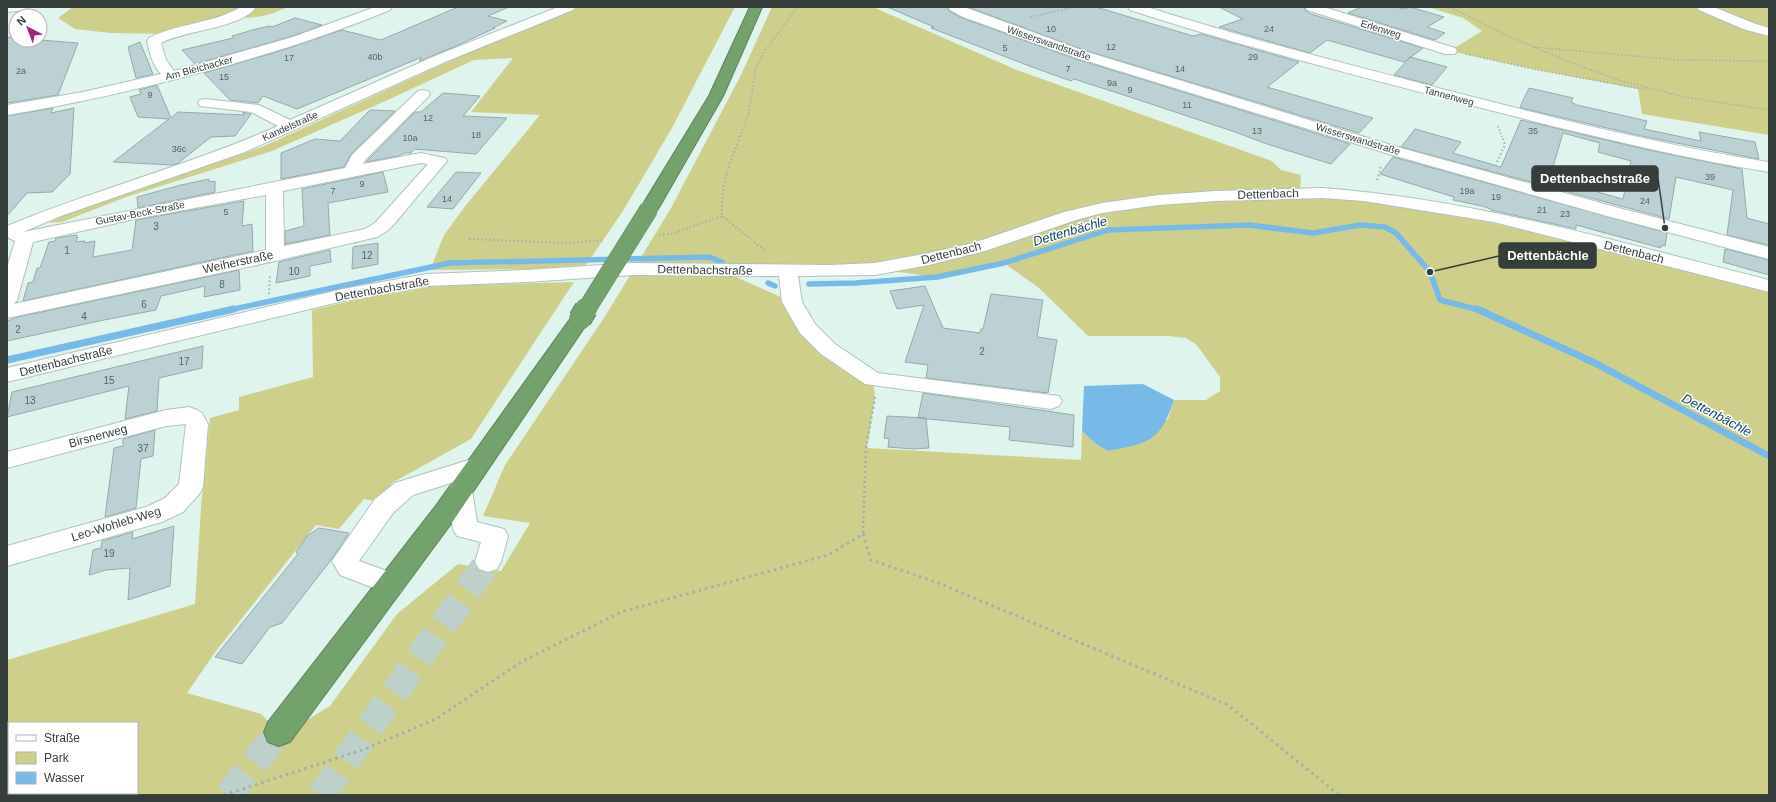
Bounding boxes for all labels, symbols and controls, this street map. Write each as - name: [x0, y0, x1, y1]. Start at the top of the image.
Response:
- north arrow: [8, 8, 48, 48]
- text: N: [14, 13, 28, 28]
- street label: Erlenweg: [1359, 18, 1403, 40]
- street label: Wisserswandstraße: [1006, 24, 1093, 63]
- house number: 10: [1046, 24, 1056, 34]
- house number: 24: [1264, 24, 1274, 34]
- house number: 12: [1106, 42, 1116, 52]
- house number: 5: [1002, 43, 1008, 53]
- house number: 40b: [367, 52, 383, 62]
- house number: 29: [1248, 52, 1258, 62]
- house number: 17: [284, 53, 294, 63]
- street label: Am Bleichacker: [164, 54, 235, 82]
- house number: 7: [1065, 64, 1071, 74]
- house number: 14: [1175, 64, 1185, 74]
- house number: 2a: [16, 66, 26, 76]
- house number: 15: [219, 72, 229, 82]
- house number: 9a: [1107, 78, 1117, 88]
- street label: Tannenweg: [1423, 84, 1475, 108]
- house number: 9: [1127, 85, 1133, 95]
- house number: 9: [147, 90, 153, 100]
- house number: 11: [1182, 100, 1192, 110]
- street label: Kandelstraße: [261, 109, 320, 143]
- house number: 12: [423, 113, 433, 123]
- street label: Wisserswandstraße: [1314, 121, 1402, 157]
- house number: 13: [1252, 126, 1262, 136]
- house number: 35: [1528, 126, 1538, 136]
- house number: 18: [471, 130, 481, 140]
- house number: 10a: [402, 133, 418, 143]
- house number: 36c: [172, 144, 187, 154]
- callout: Dettenbachstraße: [1532, 166, 1658, 191]
- text: Dettenbachstraße: [1540, 171, 1650, 186]
- house number: 39: [1705, 172, 1715, 182]
- house number: 9: [359, 179, 365, 189]
- house number: 7: [330, 186, 336, 196]
- street label: Dettenbach: [1237, 186, 1299, 202]
- house number: 19a: [1459, 186, 1475, 196]
- house number: 19: [1491, 192, 1501, 202]
- house number: 14: [442, 194, 452, 204]
- house number: 24: [1640, 196, 1650, 206]
- street label: Gustav-Beck-Straße: [94, 199, 186, 227]
- house number: 21: [1537, 205, 1547, 215]
- house number: 5: [223, 207, 229, 217]
- house number: 23: [1560, 209, 1570, 219]
- water label: Dettenbächle: [1031, 213, 1109, 249]
- house number: 3: [153, 221, 159, 232]
- street label: Dettenbach: [1603, 238, 1665, 266]
- street label: Dettenbach: [920, 239, 982, 267]
- callout: Dettenbächle: [1499, 243, 1596, 268]
- house number: 1: [64, 245, 70, 256]
- street label: Weiherstraße: [201, 248, 275, 276]
- text: Dettenbächle: [1507, 248, 1589, 263]
- house number: 12: [361, 250, 373, 261]
- street label: Dettenbachstraße: [657, 262, 753, 278]
- house number: 10: [288, 266, 300, 277]
- street label: Dettenbachstraße: [334, 274, 431, 304]
- house number: 8: [219, 279, 225, 290]
- house number: 6: [141, 299, 147, 310]
- house number: 4: [81, 311, 87, 322]
- house number: 2: [15, 324, 21, 335]
- street label: Dettenbachstraße: [18, 343, 114, 379]
- house number: 2: [979, 346, 985, 357]
- house number: 17: [178, 356, 190, 367]
- house number: 15: [103, 375, 115, 386]
- water label: Dettenbächle: [1680, 390, 1754, 440]
- house number: 13: [24, 395, 36, 406]
- street label: Birsnerweg: [67, 421, 129, 451]
- house number: 37: [137, 443, 149, 454]
- street label: Leo-Wohleb-Weg: [70, 504, 162, 544]
- house number: 19: [103, 548, 115, 559]
- legend: [8, 722, 138, 794]
- text: Straße: [44, 731, 80, 745]
- text: Park: [44, 751, 70, 765]
- text: Wasser: [44, 771, 84, 785]

